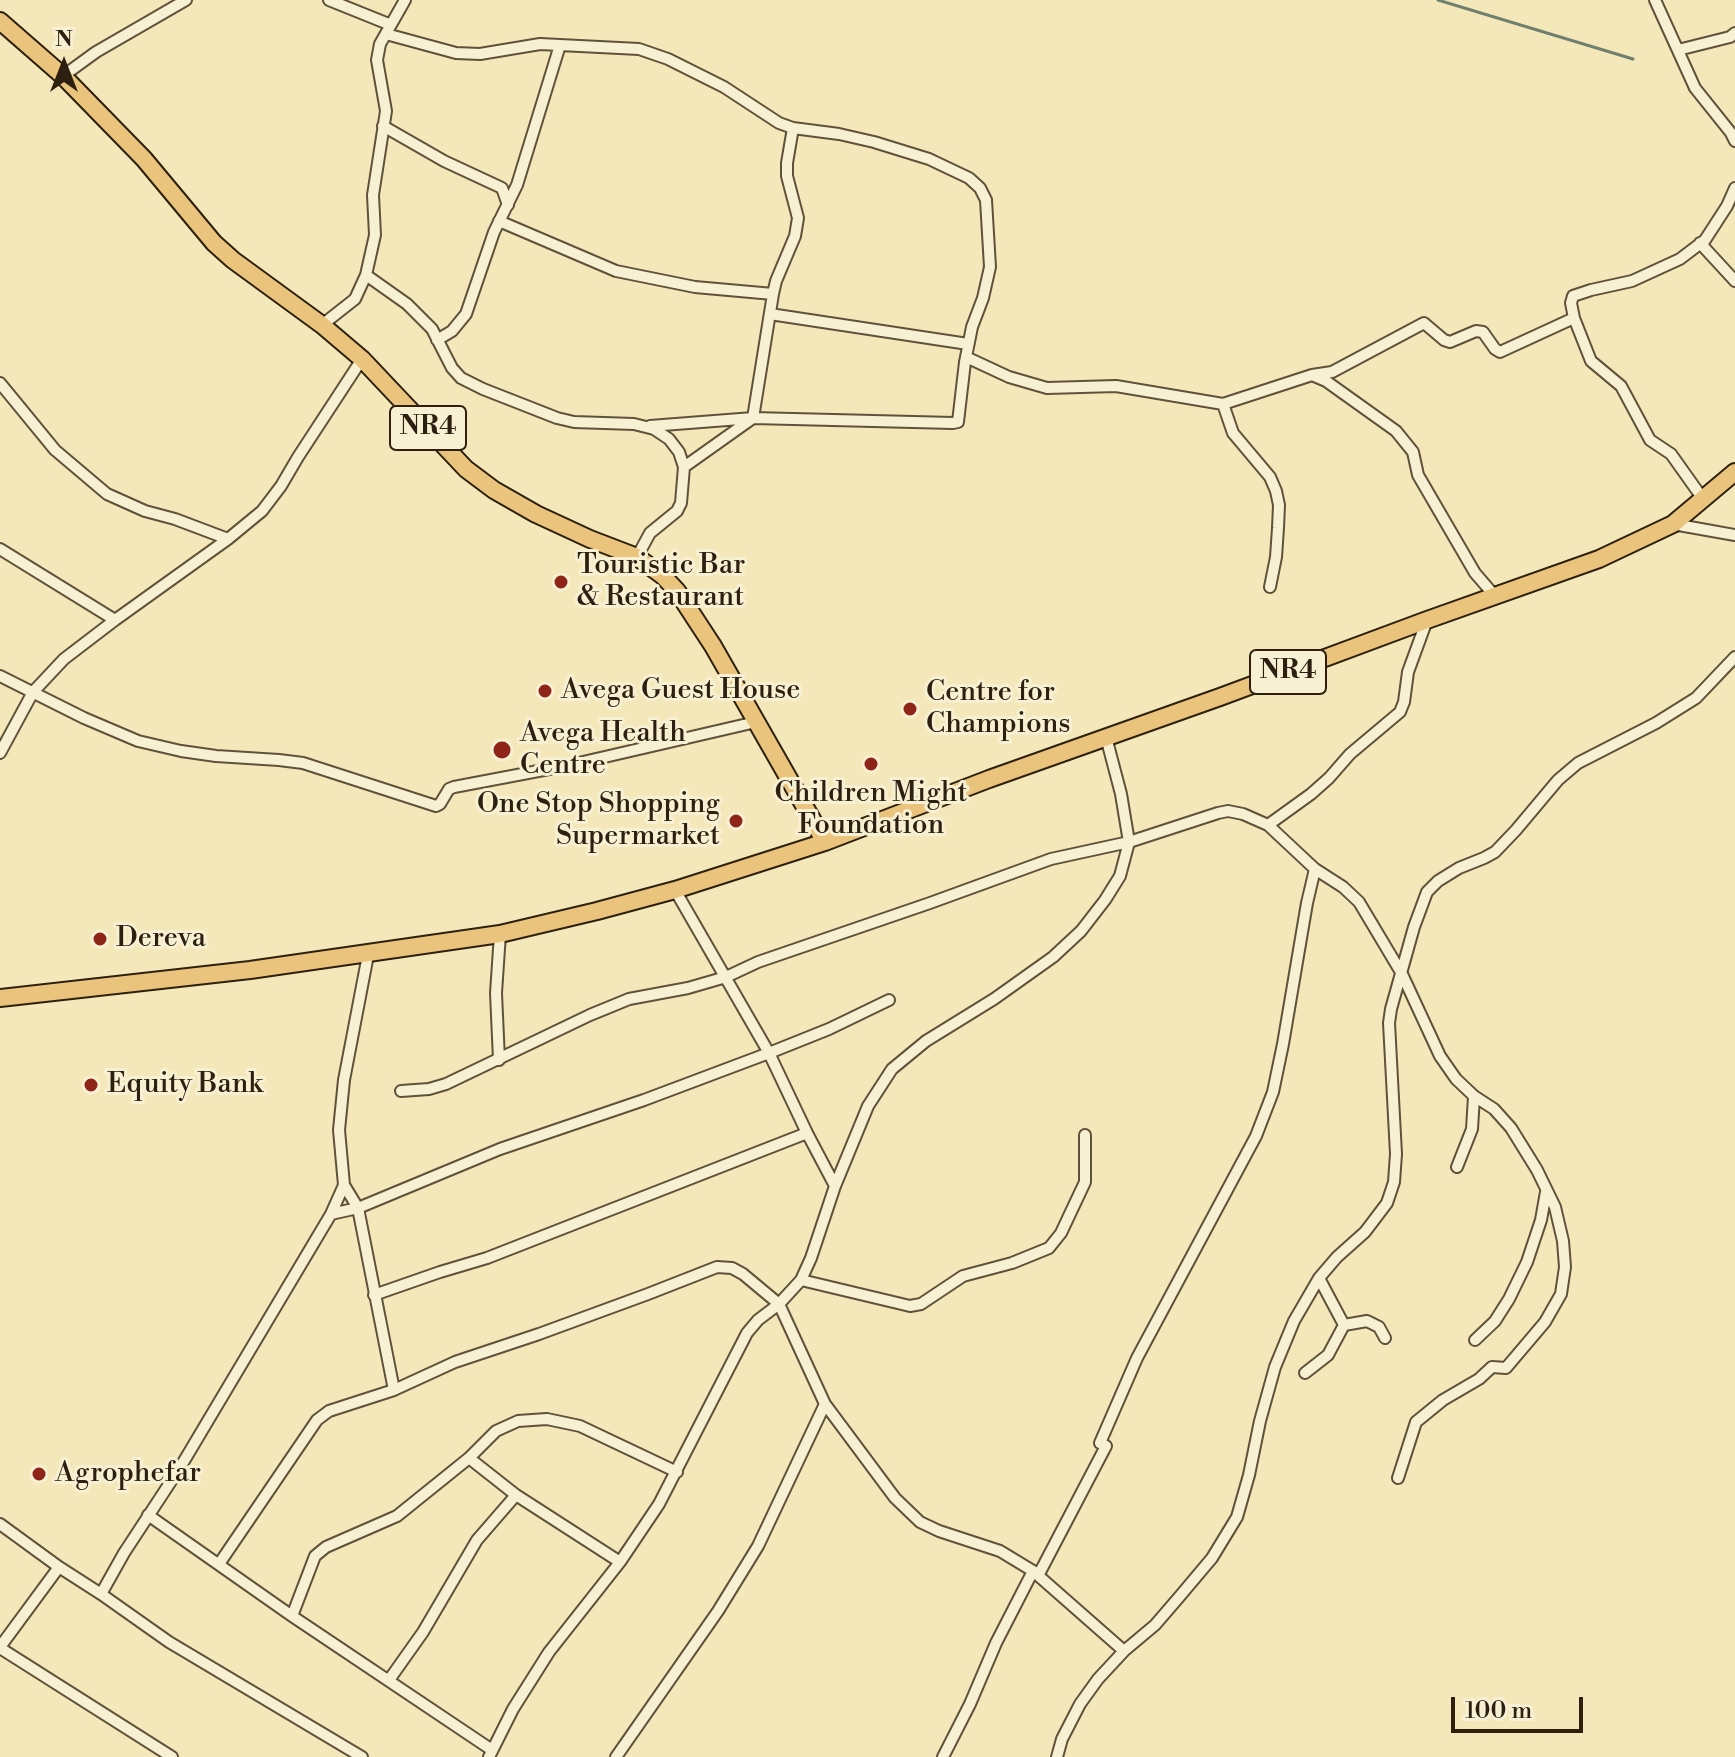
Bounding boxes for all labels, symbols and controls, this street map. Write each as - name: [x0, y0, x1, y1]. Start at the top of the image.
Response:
- north arrow: [24, 24, 104, 104]
- text: N: [55, 26, 73, 53]
- road number: NR4: [390, 406, 466, 450]
- place label: Touristic Bar & Restaurant: [577, 549, 745, 615]
- marker: Touristic Bar & Restaurant: [552, 573, 570, 591]
- road number: NR4: [1250, 650, 1326, 694]
- place label: Avega Guest House: [561, 674, 800, 708]
- place label: Centre for Champions: [926, 676, 1071, 742]
- marker: Avega Guest House: [536, 682, 554, 700]
- marker: Centre for Champions: [901, 700, 919, 718]
- place label: Avega Health Centre: [520, 717, 686, 783]
- marker: Avega Health Centre: [491, 739, 513, 761]
- marker: Children Might Foundation: [862, 755, 880, 773]
- place label: Children Might Foundation: [775, 777, 967, 843]
- place label: One Stop Shopping Supermarket: [477, 788, 720, 854]
- marker: One Stop Shopping Supermarket: [727, 812, 745, 830]
- place label: Dereva: [116, 922, 206, 956]
- marker: Dereva: [91, 930, 109, 948]
- place label: Equity Bank: [107, 1068, 263, 1102]
- marker: Equity Bank: [82, 1076, 100, 1094]
- place label: Agrophefar: [55, 1457, 201, 1491]
- marker: Agrophefar: [30, 1465, 48, 1483]
- scale bar: [1455, 1681, 1587, 1731]
- text: 100 m: [1465, 1696, 1532, 1726]

